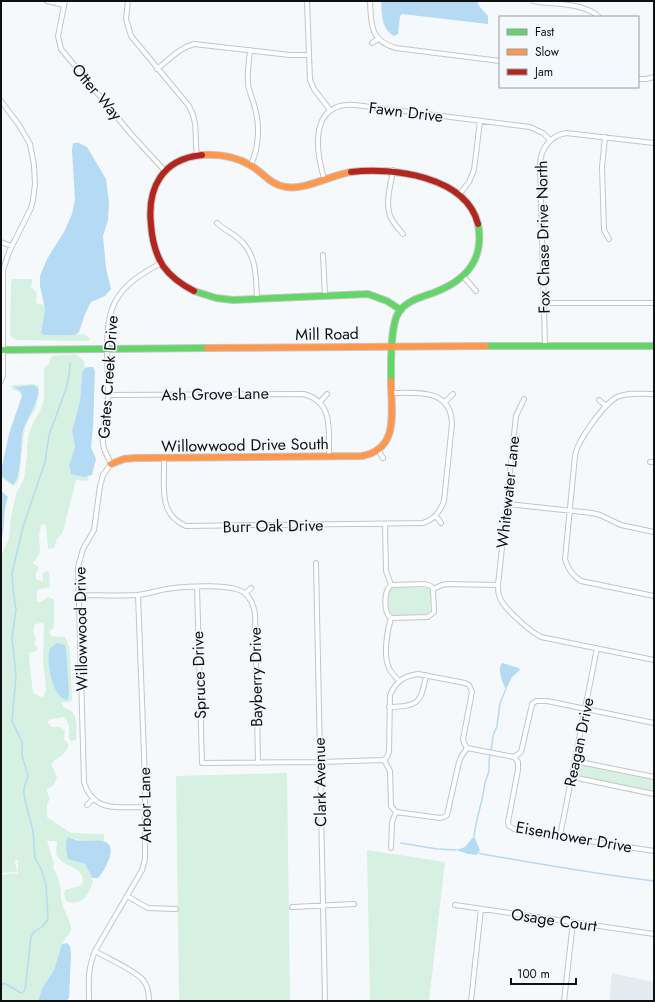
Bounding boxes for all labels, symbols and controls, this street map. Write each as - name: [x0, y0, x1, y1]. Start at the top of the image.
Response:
- legend: [499, 16, 639, 88]
- text: Fast: [535, 23, 554, 41]
- text: Slow: [535, 43, 560, 61]
- street label: Otter Way: [66, 59, 128, 126]
- text: Jam: [533, 63, 553, 81]
- street label: Fawn Drive: [367, 96, 445, 128]
- street label: Fox Chase Drive North: [530, 160, 556, 314]
- street label: Gates Creek Drive: [92, 315, 124, 439]
- street label: Mill Road: [295, 322, 359, 346]
- street label: Ash Grove Lane: [161, 382, 269, 406]
- street label: Willowwood Drive South: [161, 432, 329, 458]
- street label: Whitewater Lane: [491, 435, 525, 549]
- street label: Burr Oak Drive: [222, 514, 324, 538]
- street label: Willowwood Drive: [68, 566, 94, 692]
- street label: Bayberry Drive: [244, 627, 268, 727]
- street label: Spruce Drive: [186, 631, 212, 719]
- street label: Reagan Drive: [558, 695, 600, 789]
- street label: Clark Avenue: [308, 737, 332, 827]
- street label: Arbor Lane: [133, 767, 157, 843]
- street label: Eisenhower Drive: [514, 815, 634, 859]
- street label: Osage Court: [510, 903, 599, 937]
- scale bar: [511, 960, 576, 986]
- text: 100 m: [517, 965, 550, 983]

